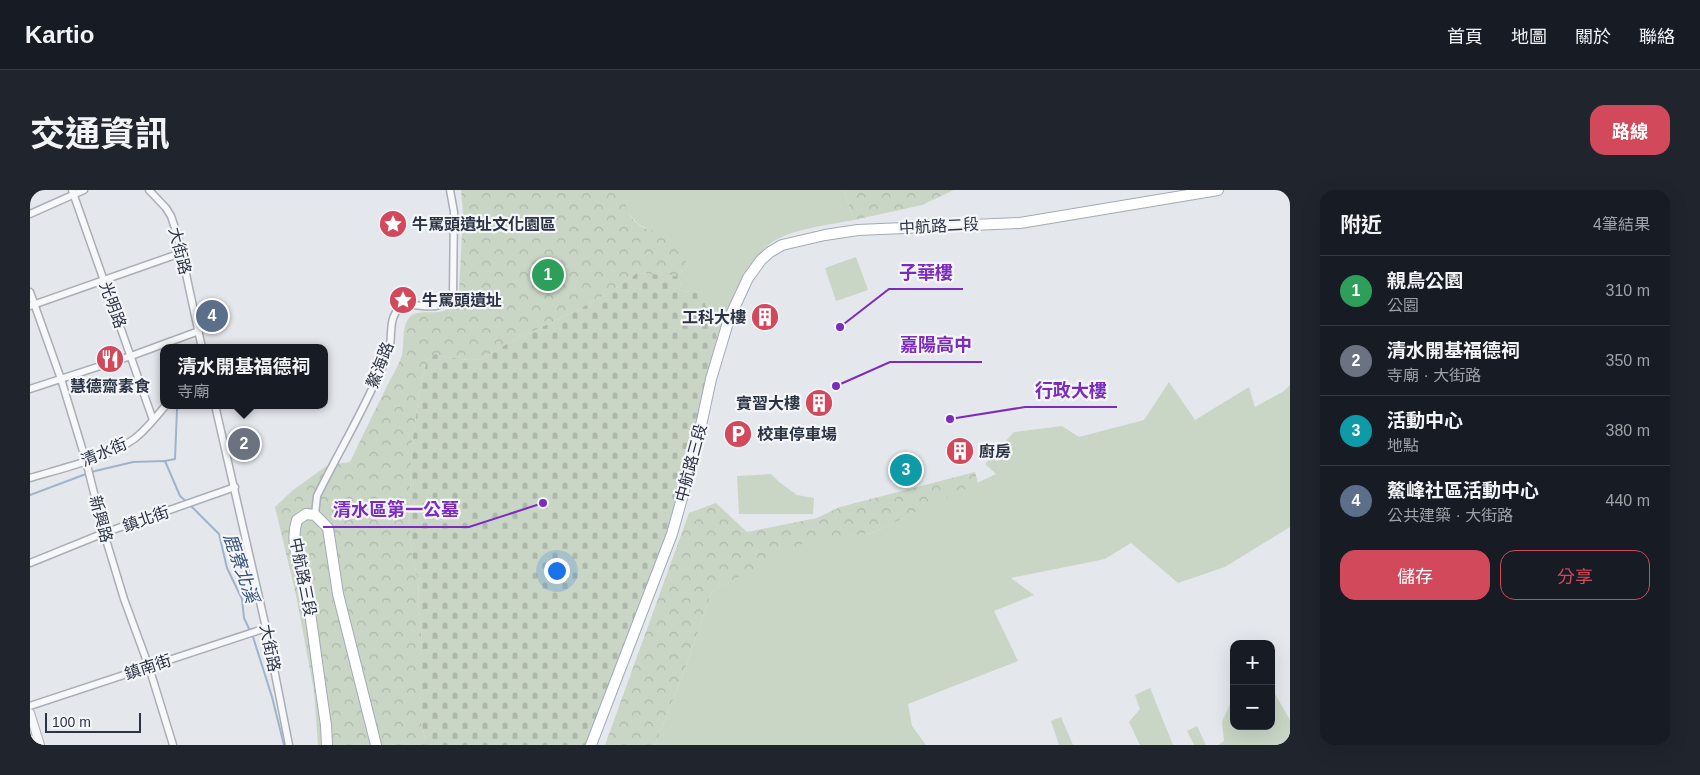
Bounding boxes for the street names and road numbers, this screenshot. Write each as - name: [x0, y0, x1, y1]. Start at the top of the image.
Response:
- street label: 中航路二段: [899, 215, 979, 237]
- street label: 大街路: [166, 226, 194, 276]
- street label: 光明路: [97, 280, 129, 330]
- street label: 鰲海路: [363, 340, 397, 390]
- street label: 中航路三段: [672, 422, 710, 504]
- street label: 清水街: [79, 435, 129, 469]
- street label: 新興路: [87, 494, 115, 544]
- street label: 鎮北街: [121, 503, 171, 535]
- street label: 中航路三段: [287, 536, 319, 618]
- street label: 大街路: [257, 623, 283, 673]
- street label: 鎮南街: [123, 651, 173, 683]

